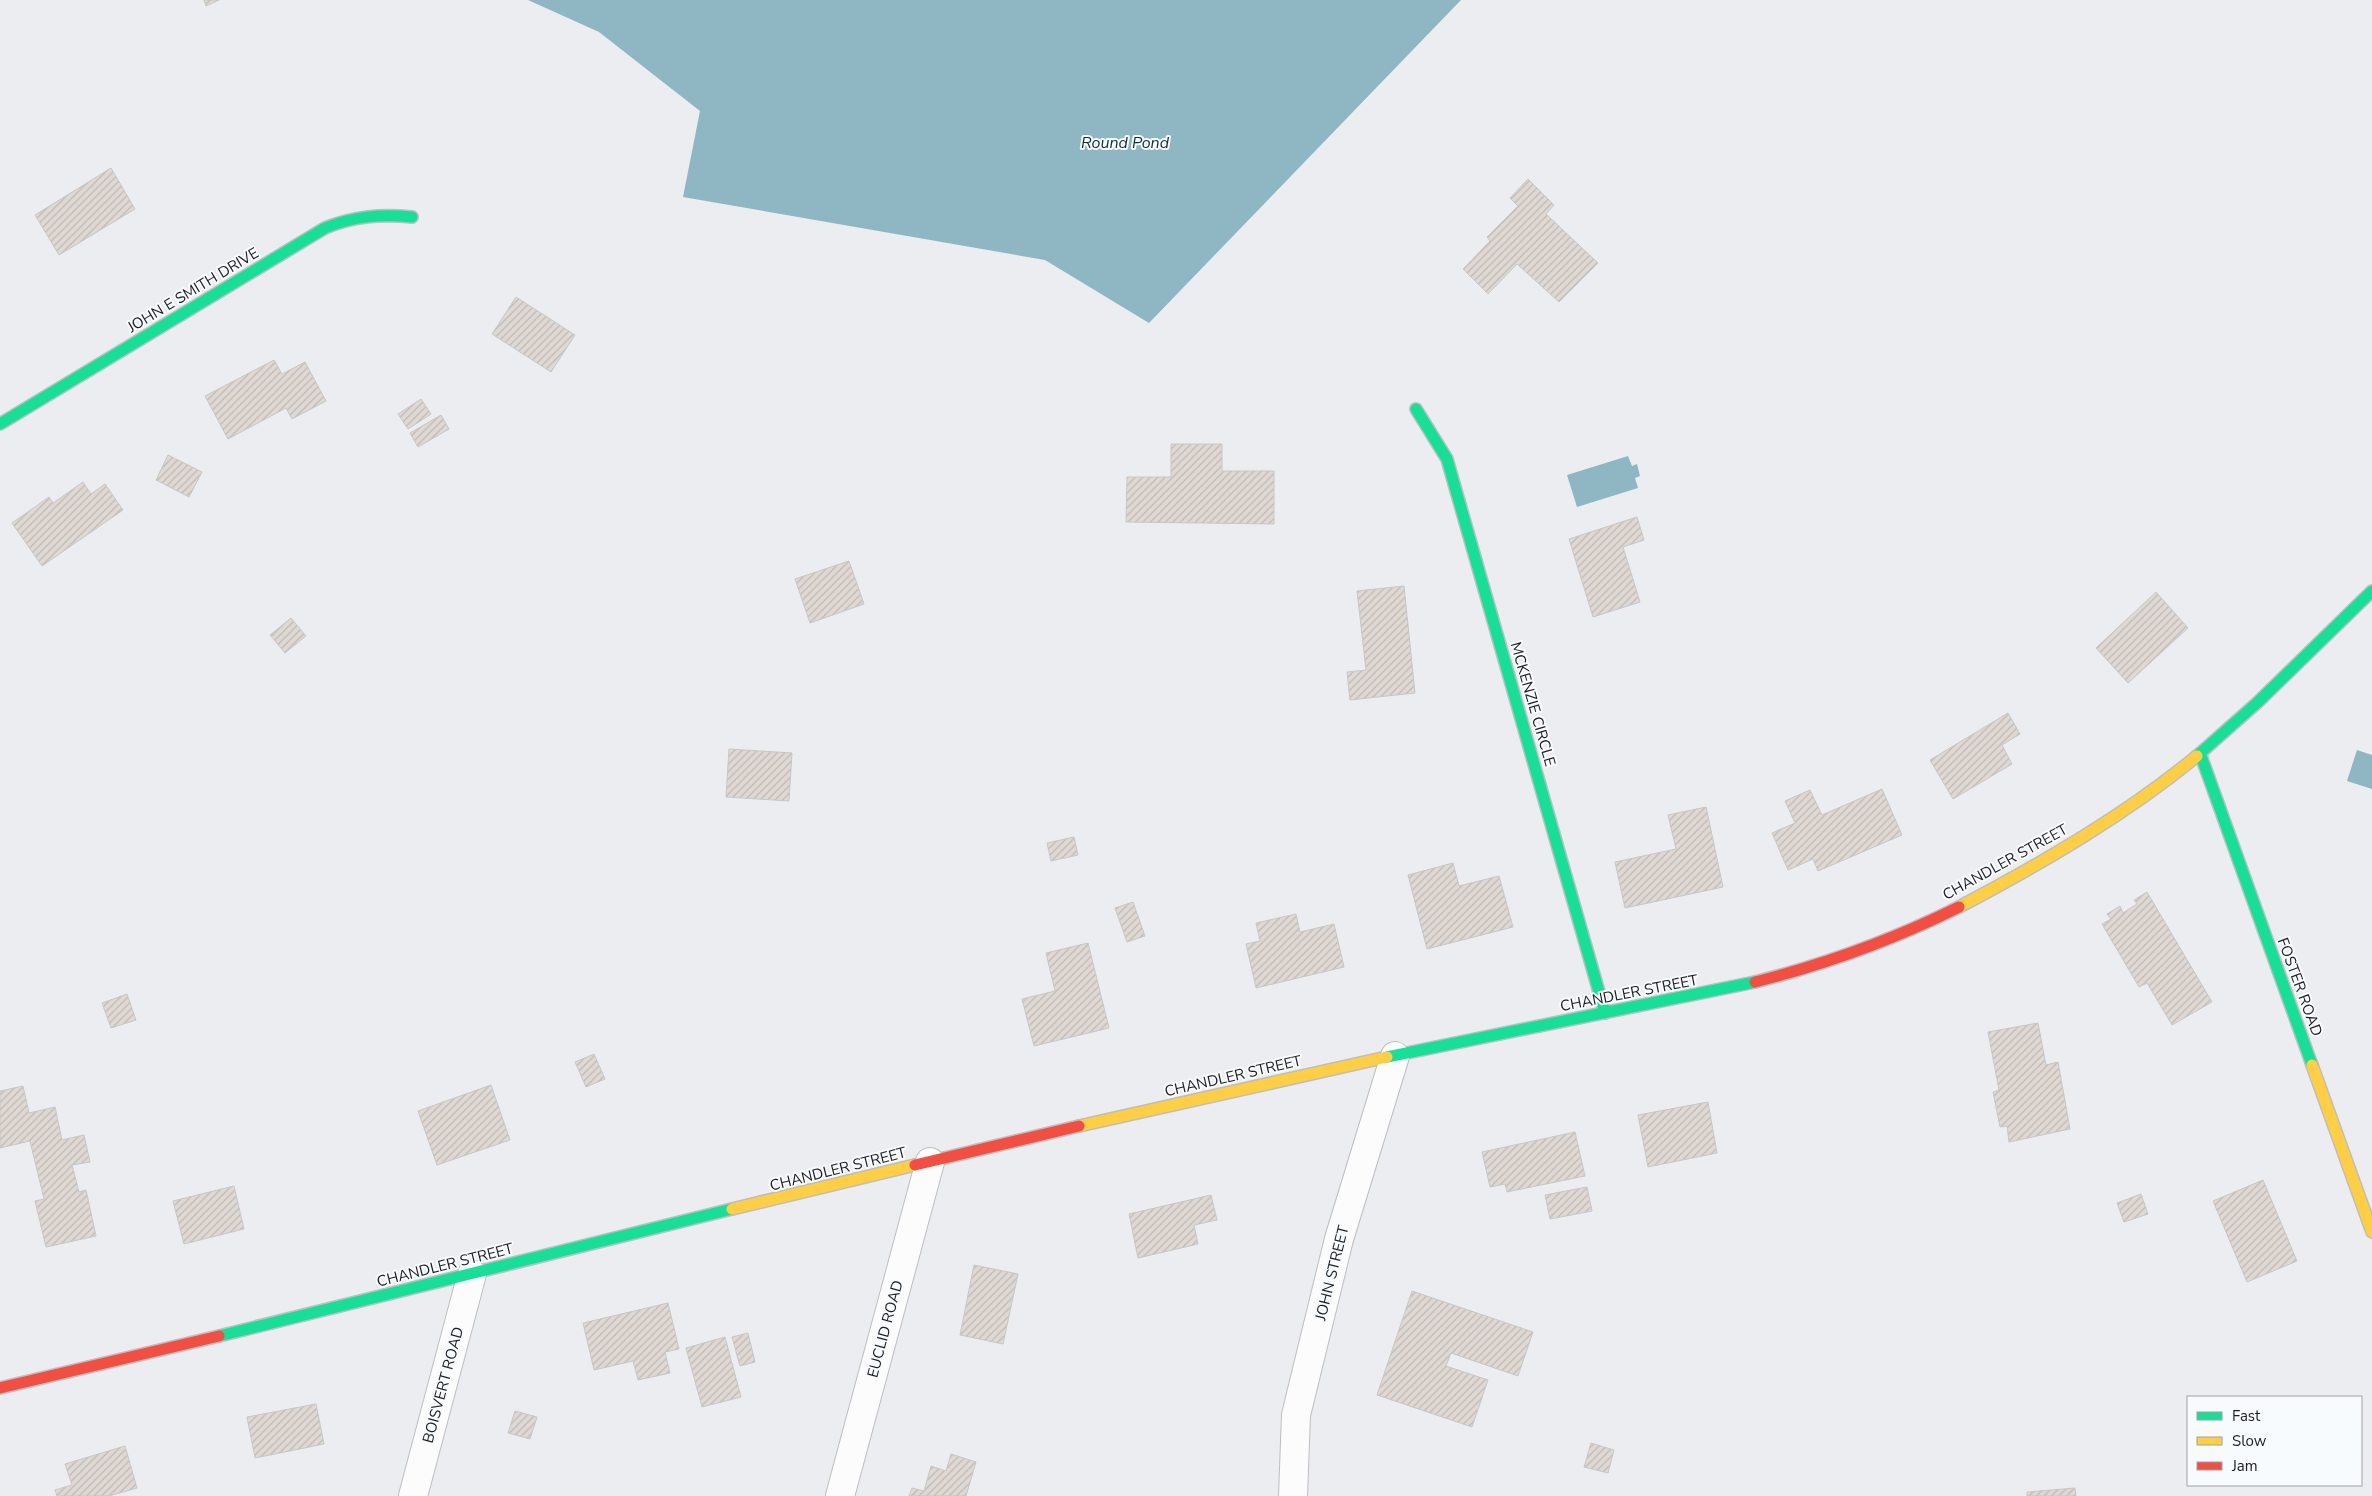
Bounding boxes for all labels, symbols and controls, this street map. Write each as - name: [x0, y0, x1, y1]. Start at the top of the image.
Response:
- water label: Round Pond: [1081, 132, 1170, 154]
- street label: JOHN E SMITH DRIVE: [123, 243, 262, 338]
- street label: MCKENZIE CIRCLE: [1506, 640, 1560, 768]
- street label: CHANDLER STREET: [1939, 819, 2071, 905]
- street label: FOSTER ROAD: [2273, 935, 2327, 1039]
- street label: CHANDLER STREET: [1558, 970, 1700, 1016]
- street label: CHANDLER STREET: [1163, 1051, 1303, 1101]
- street label: CHANDLER STREET: [768, 1142, 908, 1196]
- street label: JOHN STREET: [1310, 1223, 1353, 1324]
- street label: CHANDLER STREET: [375, 1238, 515, 1292]
- street label: EUCLID ROAD: [862, 1278, 908, 1380]
- street label: BOISVERT ROAD: [418, 1325, 468, 1445]
- legend: [2187, 1396, 2362, 1486]
- text: Fast: [2232, 1406, 2261, 1426]
- text: Slow: [2232, 1431, 2267, 1451]
- text: Jam: [2231, 1456, 2258, 1476]

